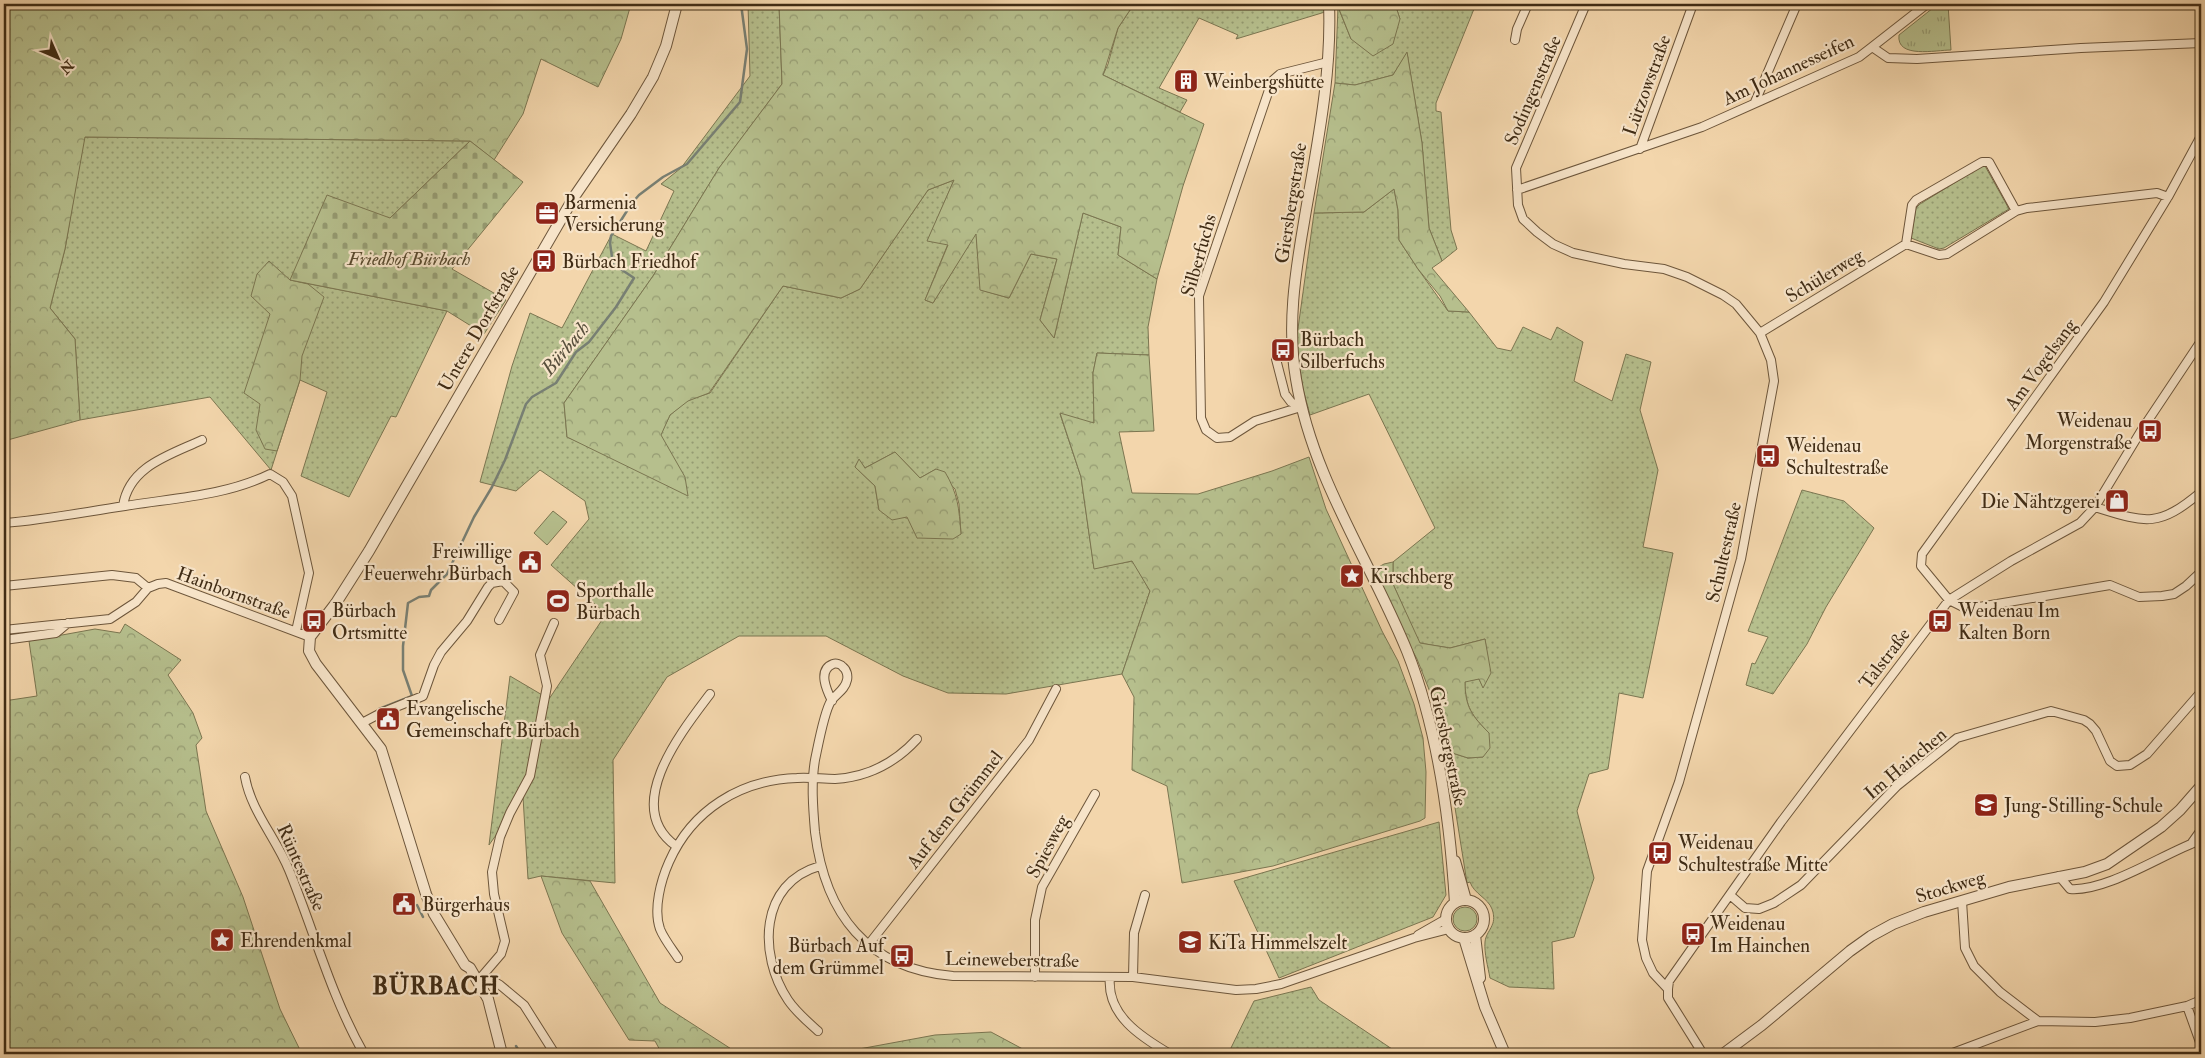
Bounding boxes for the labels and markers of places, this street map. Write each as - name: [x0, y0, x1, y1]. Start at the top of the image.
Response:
- building icon: Weinbergshütte: [1173, 68, 1199, 94]
- place label: Weinbergshütte: [1203, 70, 1324, 94]
- place label: Barmenia Versicherung: [564, 191, 665, 237]
- office icon: Barmenia Versicherung: [534, 200, 560, 226]
- bus stop icon: Bürbach Friedhof: [531, 248, 557, 274]
- place label: Bürbach Friedhof: [562, 250, 699, 274]
- place label: Bürbach Silberfuchs: [1300, 328, 1385, 374]
- bus stop icon: Bürbach Silberfuchs: [1270, 337, 1296, 363]
- place label: Weidenau Morgenstraße: [2025, 409, 2132, 455]
- bus stop icon: Weidenau Morgenstraße: [2137, 418, 2163, 444]
- place label: Weidenau Schultestraße: [1785, 434, 1889, 480]
- bus stop icon: Weidenau Schultestraße: [1755, 443, 1781, 469]
- shop icon: Die Nähtzgerei: [2104, 488, 2130, 514]
- place label: Die Nähtzgerei: [1981, 490, 2100, 514]
- place label: Freiwillige Feuerwehr Bürbach: [363, 540, 512, 586]
- public building icon: Freiwillige Feuerwehr Bürbach: [517, 549, 543, 575]
- place icon: Kirschberg: [1339, 563, 1365, 589]
- place label: Kirschberg: [1370, 565, 1454, 589]
- place label: Sporthalle Bürbach: [576, 579, 654, 625]
- sports icon: Sporthalle Bürbach: [545, 588, 571, 614]
- place label: Bürbach Ortsmitte: [332, 599, 407, 645]
- place label: Weidenau Im Kalten Born: [1957, 599, 2060, 645]
- bus stop icon: Bürbach Ortsmitte: [301, 608, 327, 634]
- bus stop icon: Weidenau Im Kalten Born: [1927, 608, 1953, 634]
- place label: Evangelische Gemeinschaft Bürbach: [406, 697, 580, 743]
- public building icon: Evangelische Gemeinschaft Bürbach: [375, 706, 401, 732]
- school or university icon: Jung-Stilling-Schule: [1973, 792, 1999, 818]
- place label: Jung-Stilling-Schule: [2003, 794, 2163, 818]
- place label: Weidenau Schultestraße Mitte: [1677, 831, 1828, 877]
- bus stop icon: Weidenau Schultestraße Mitte: [1647, 840, 1673, 866]
- public building icon: Bürgerhaus: [391, 891, 417, 917]
- place label: Bürgerhaus: [422, 893, 510, 917]
- place label: Weidenau Im Hainchen: [1709, 912, 1810, 958]
- bus stop icon: Weidenau Im Hainchen: [1680, 921, 1706, 947]
- place icon: Ehrendenkmal: [209, 927, 235, 953]
- place label: Ehrendenkmal: [240, 929, 352, 953]
- school or university icon: KiTa Himmelszelt: [1177, 929, 1203, 955]
- place label: KiTa Himmelszelt: [1208, 931, 1347, 955]
- place label: Bürbach Auf dem Grümmel: [773, 934, 887, 980]
- bus stop icon: Bürbach Auf dem Grümmel: [889, 943, 915, 969]

